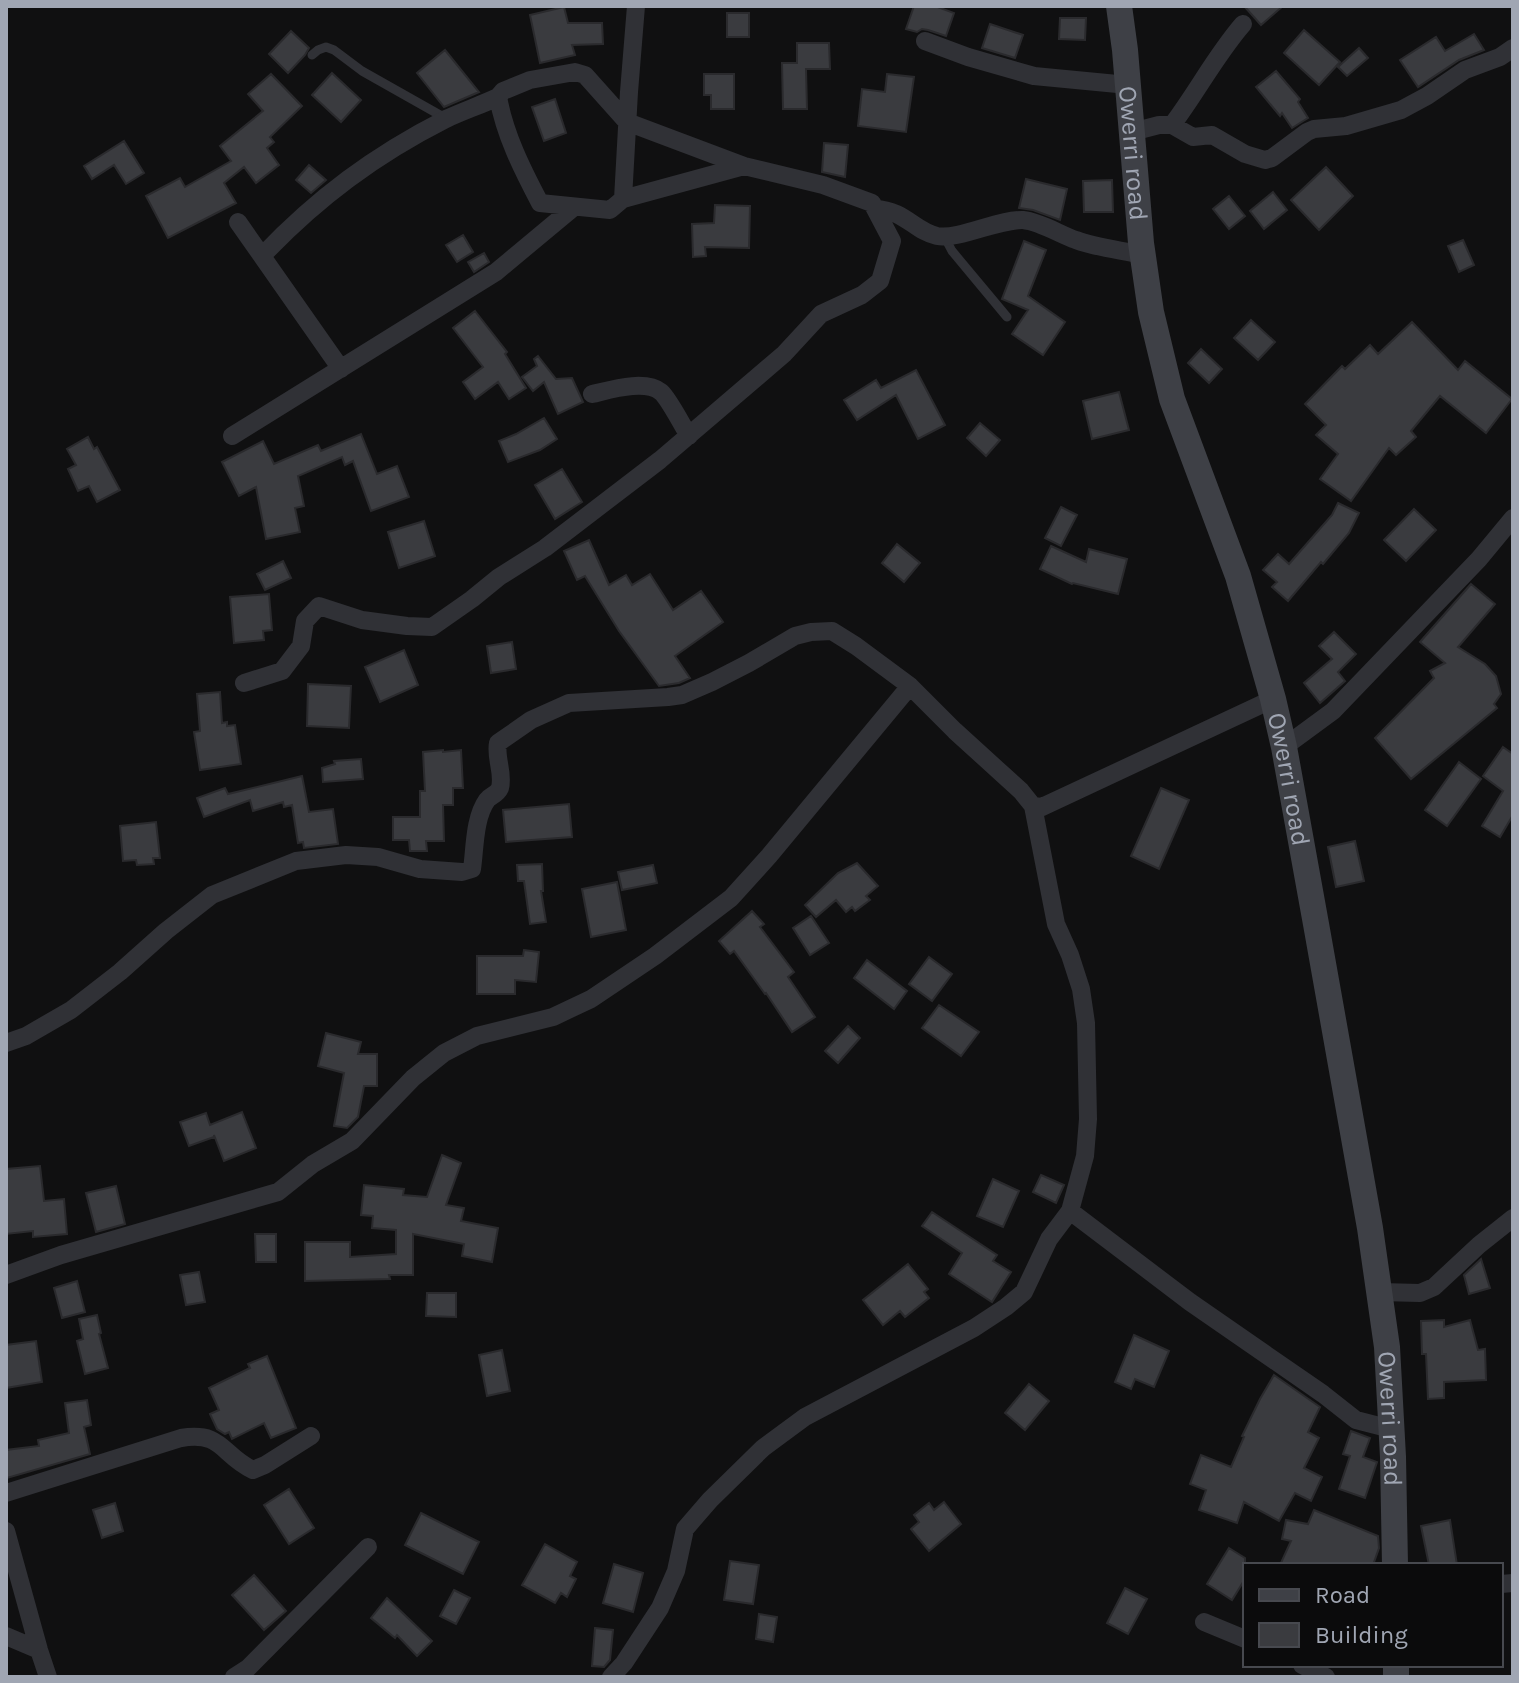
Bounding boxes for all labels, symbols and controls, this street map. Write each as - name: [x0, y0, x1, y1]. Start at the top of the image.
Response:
- street label: Owerri road: [1113, 85, 1155, 222]
- street label: Owerri road: [1261, 710, 1317, 848]
- street label: Owerri road: [1372, 1350, 1409, 1487]
- legend: [1243, 1563, 1503, 1667]
- text: Road: [1315, 1581, 1370, 1609]
- text: Building: [1315, 1621, 1408, 1649]

